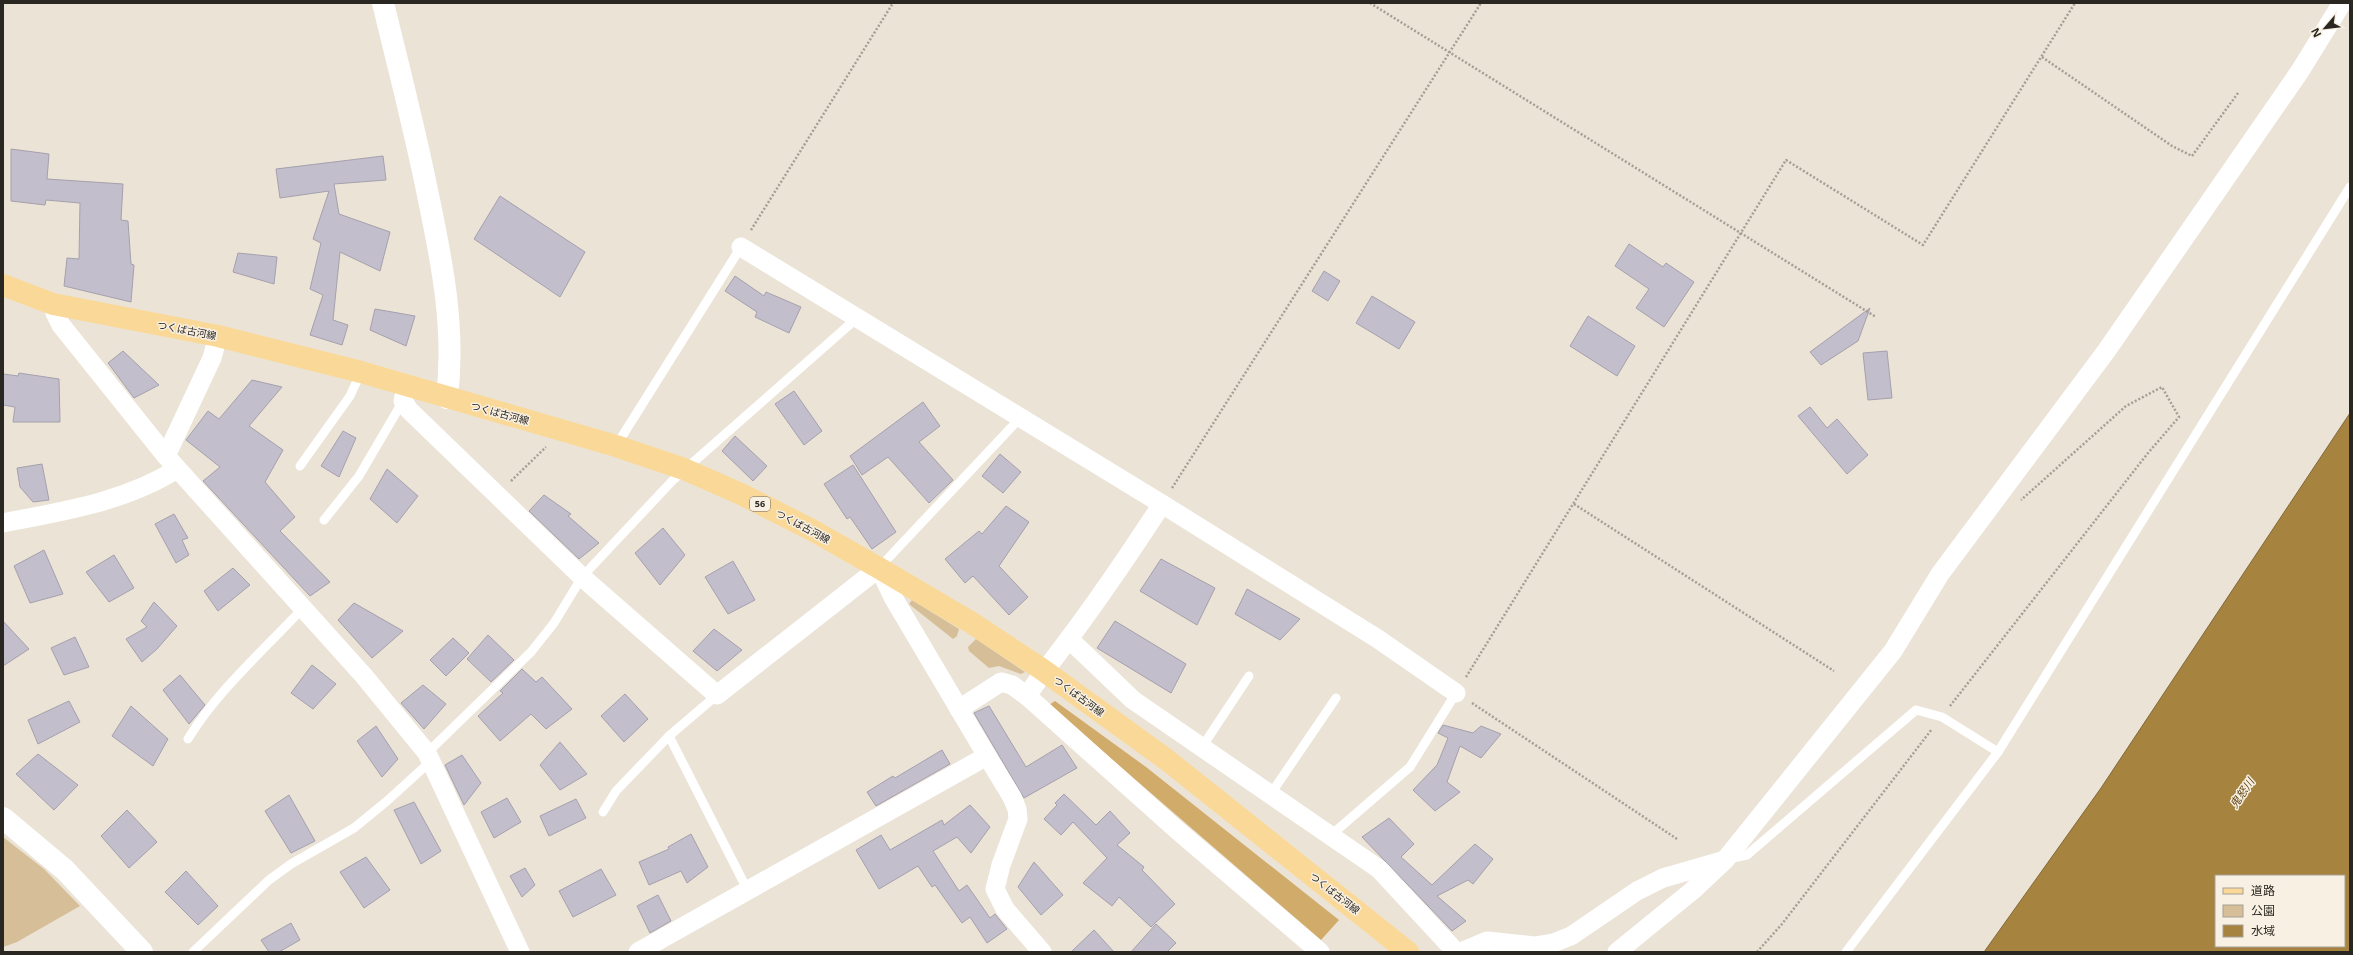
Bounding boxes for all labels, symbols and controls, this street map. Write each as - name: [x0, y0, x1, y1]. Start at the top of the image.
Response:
- north arrow: [2305, 8, 2345, 48]
- text: N: [2307, 25, 2324, 40]
- street label: つくば古河線: [156, 317, 218, 343]
- street label: つくば古河線: [469, 398, 531, 428]
- road number: 56: [750, 497, 770, 511]
- street label: つくば古河線: [773, 506, 833, 546]
- street label: つくば古河線: [1051, 673, 1107, 719]
- water label: 鬼怒川: [2226, 774, 2258, 811]
- street label: つくば古河線: [1307, 869, 1363, 917]
- legend: [2215, 875, 2345, 947]
- text: 道路: [2251, 882, 2275, 899]
- text: 公園: [2251, 902, 2275, 919]
- text: 水域: [2251, 922, 2275, 939]

